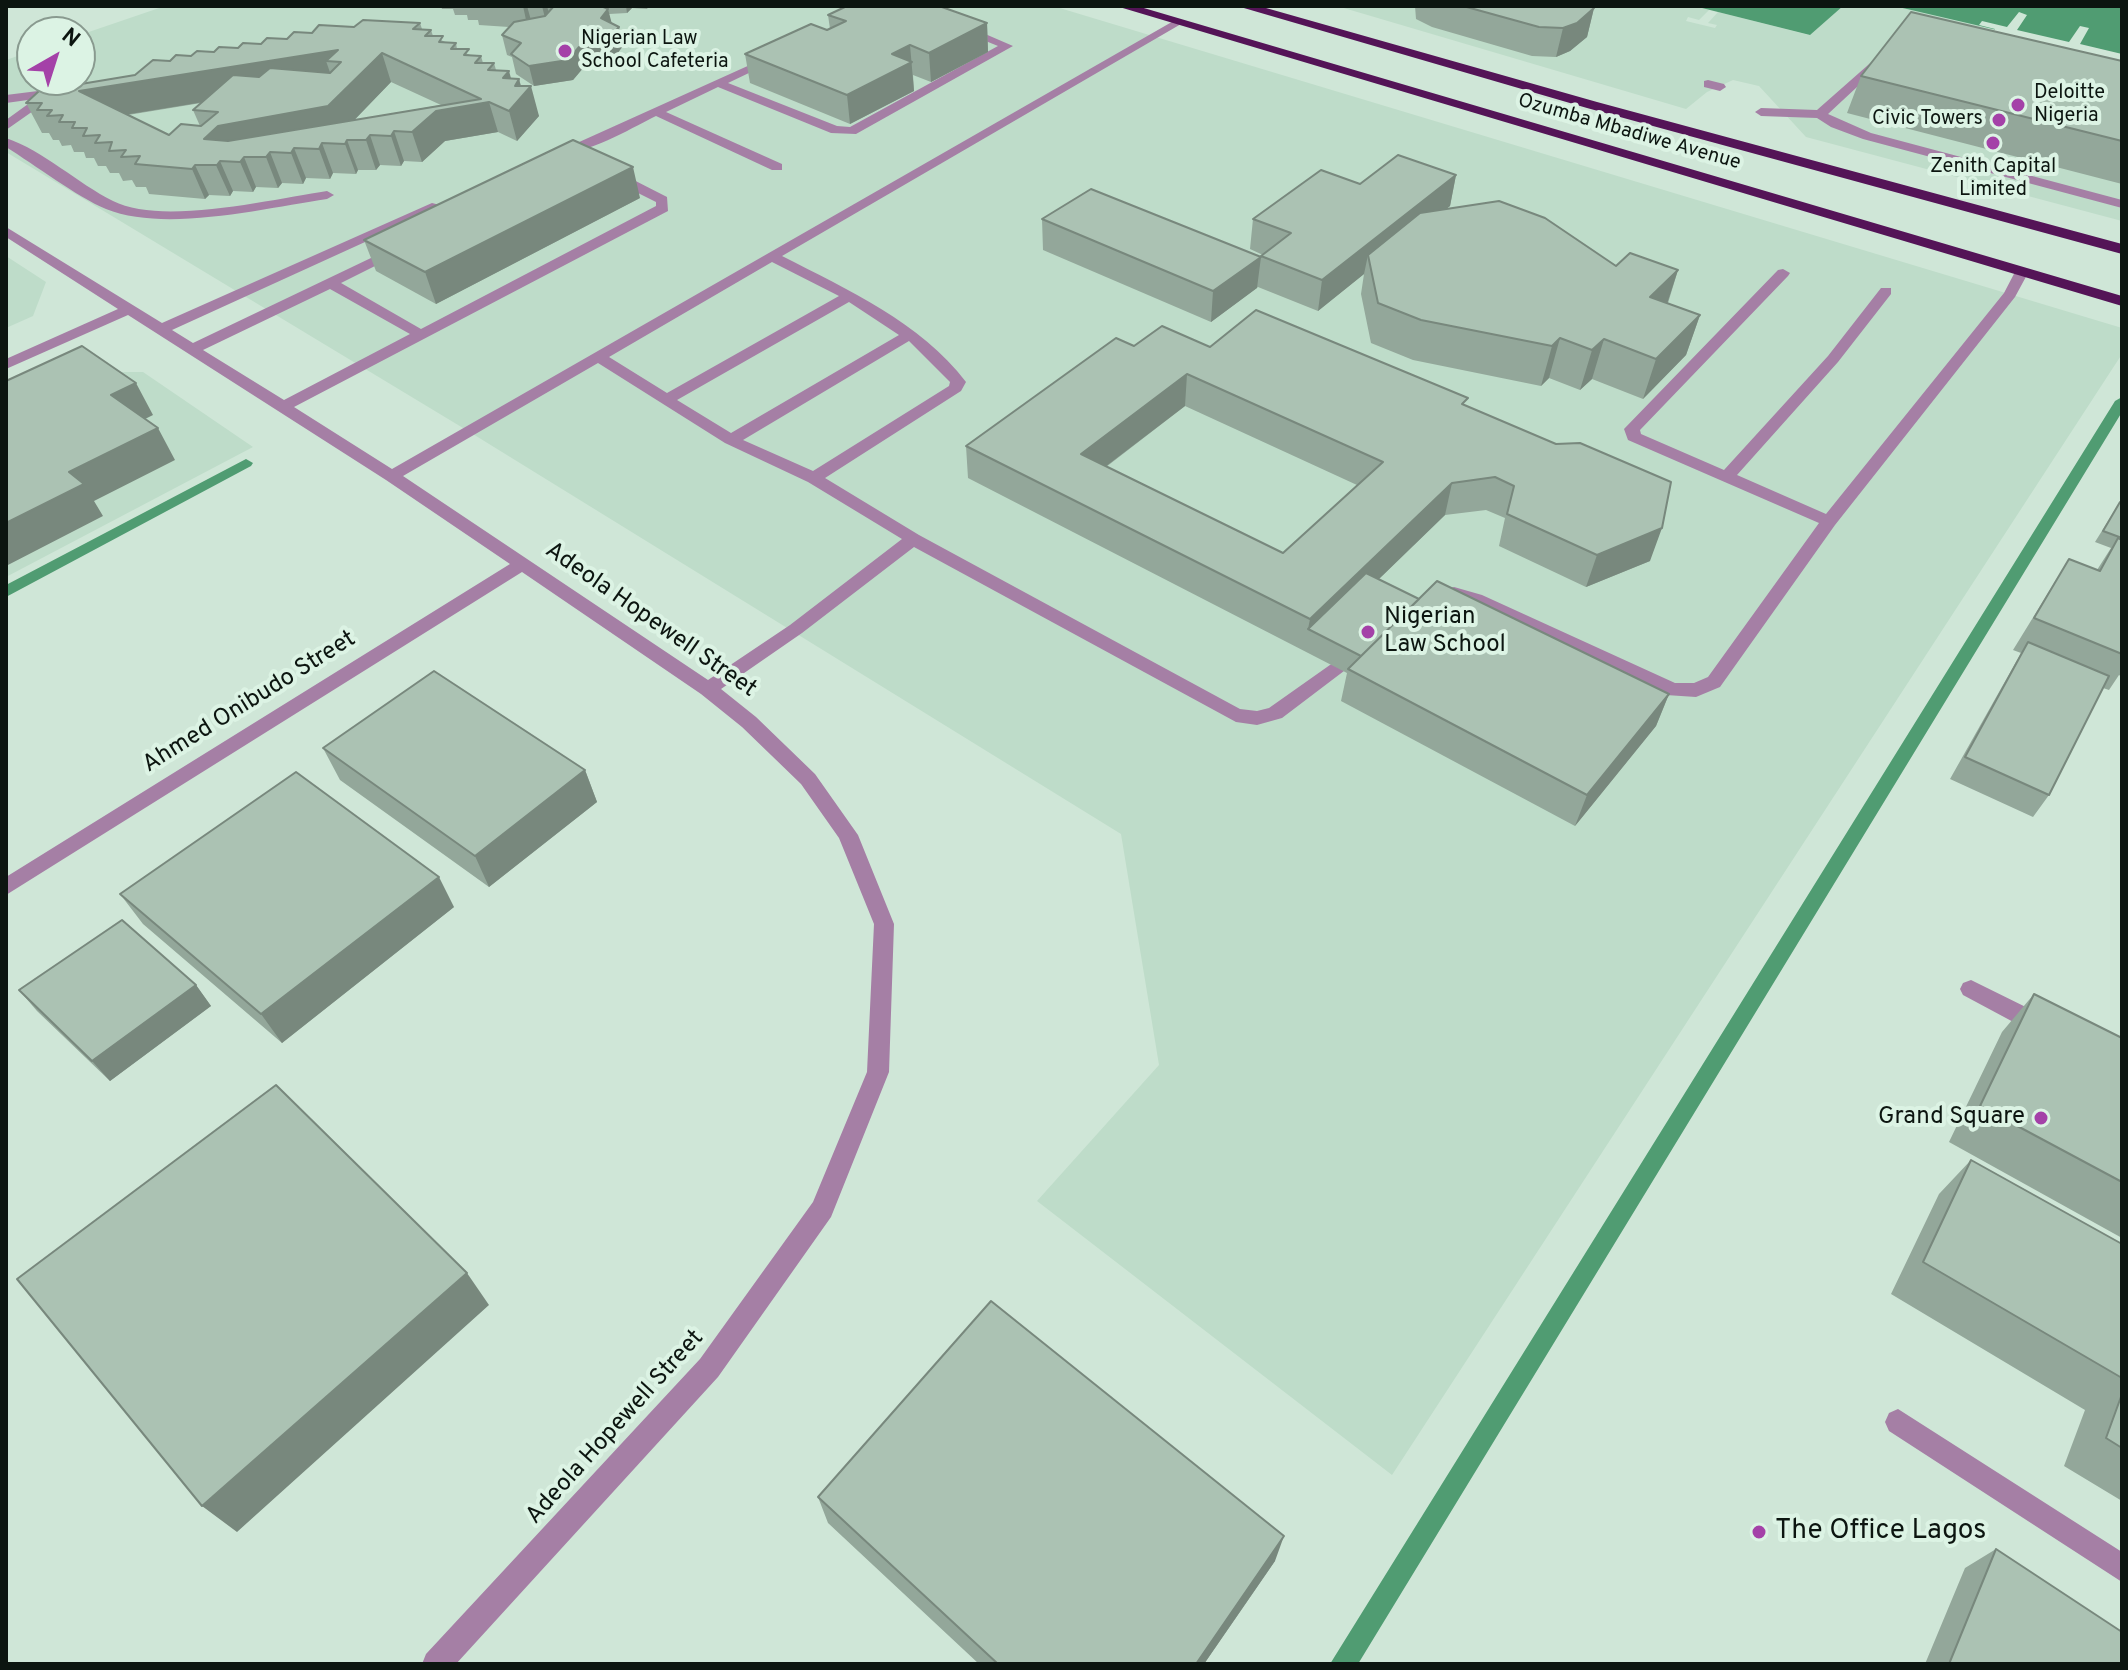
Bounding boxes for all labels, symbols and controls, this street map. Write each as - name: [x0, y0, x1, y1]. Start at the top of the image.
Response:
- north arrow: [16, 16, 96, 96]
- text: N: [56, 23, 85, 54]
- place label: Nigerian Law School Cafeteria: [581, 28, 729, 75]
- marker: Nigerian Law School Cafeteria: [556, 42, 574, 60]
- place label: Deloitte Nigeria: [2034, 82, 2105, 129]
- street label: Ozumba Mbadiwe Avenue: [1515, 90, 1743, 176]
- marker: Deloitte Nigeria: [2009, 96, 2027, 114]
- place label: Civic Towers: [1872, 108, 1983, 132]
- marker: Civic Towers: [1990, 111, 2008, 129]
- marker: Zenith Capital Limited: [1984, 134, 2002, 152]
- place label: Zenith Capital Limited: [1930, 156, 2056, 203]
- street label: Adeola Hopewell Street: [539, 537, 761, 705]
- place label: Nigerian Law School: [1384, 604, 1506, 660]
- marker: Nigerian Law School: [1359, 623, 1377, 641]
- street label: Ahmed Onibudo Street: [138, 626, 362, 780]
- place label: Grand Square: [1878, 1104, 2025, 1132]
- marker: Grand Square: [2032, 1109, 2050, 1127]
- street label: Adeola Hopewell Street: [521, 1325, 711, 1531]
- place label: The Office Lagos: [1775, 1515, 1986, 1549]
- marker: The Office Lagos: [1750, 1523, 1768, 1541]

